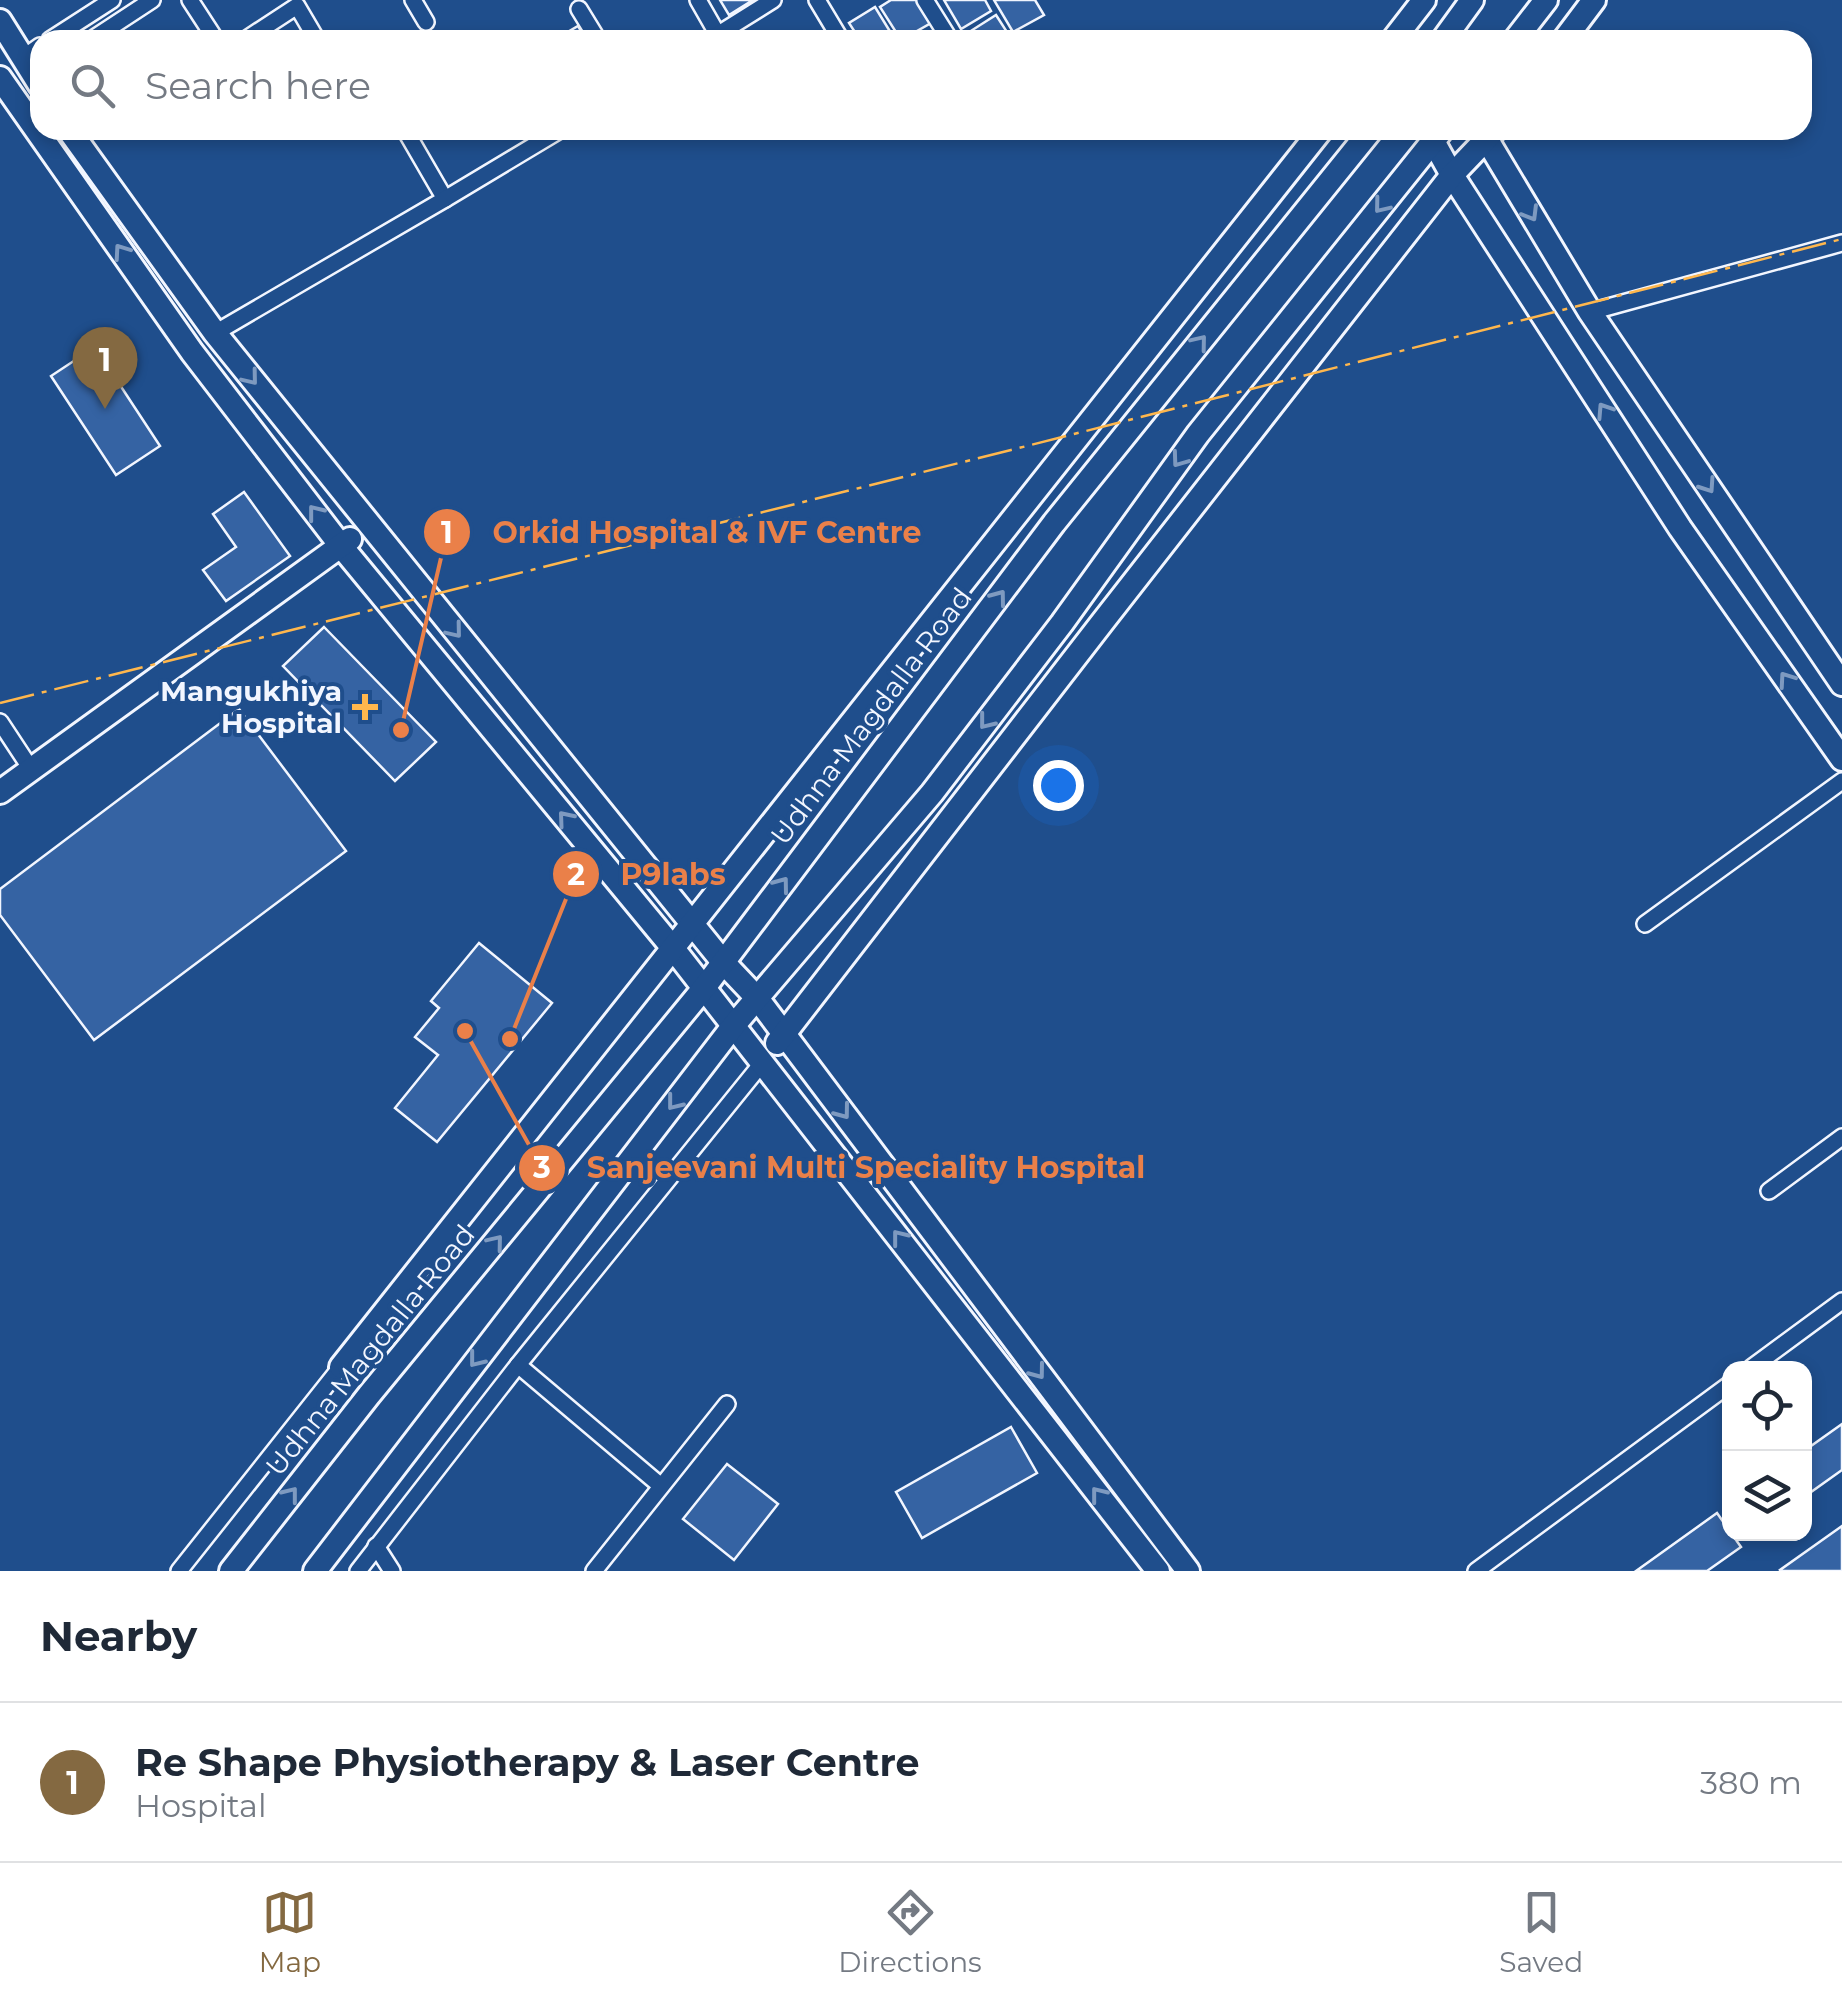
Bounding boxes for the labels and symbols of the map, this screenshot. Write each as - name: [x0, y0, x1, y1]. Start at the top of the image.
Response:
- one-way arrow: [1375, 194, 1393, 212]
- one-way arrow: [1519, 203, 1538, 221]
- one-way arrow: [115, 244, 133, 263]
- pin: 1: [72, 326, 138, 409]
- one-way arrow: [1188, 335, 1206, 353]
- one-way arrow: [239, 367, 257, 385]
- one-way arrow: [1597, 403, 1616, 421]
- one-way arrow: [1173, 449, 1191, 468]
- one-way arrow: [1696, 475, 1714, 494]
- callout: Orkid Hospital & IVF Centre: [422, 502, 941, 562]
- one-way arrow: [309, 505, 326, 523]
- text: 1: [441, 514, 453, 551]
- text: Orkid Hospital & IVF Centre: [493, 514, 921, 551]
- street label: Udhna Magdalla Road: [763, 581, 979, 851]
- one-way arrow: [987, 590, 1004, 608]
- one-way arrow: [443, 619, 461, 637]
- one-way arrow: [1780, 672, 1798, 690]
- place label: Mangukhiya Hospital: [160, 674, 342, 740]
- marker: Mangukhiya Hospital: [352, 694, 378, 720]
- one-way arrow: [980, 711, 998, 729]
- your location: [1033, 760, 1084, 811]
- one-way arrow: [559, 811, 577, 829]
- callout: P9labs: [551, 844, 746, 904]
- text: 2: [567, 856, 585, 893]
- text: P9labs: [620, 856, 726, 893]
- one-way arrow: [771, 877, 788, 895]
- one-way arrow: [669, 1092, 686, 1110]
- one-way arrow: [831, 1101, 848, 1119]
- callout: Sanjeevani Multi Speciality Hospital: [517, 1138, 1165, 1198]
- text: 3: [532, 1149, 551, 1186]
- text: Sanjeevani Multi Speciality Hospital: [587, 1149, 1145, 1186]
- street label: Udhna Magdalla Road: [258, 1218, 482, 1482]
- one-way arrow: [893, 1230, 911, 1248]
- one-way arrow: [484, 1235, 502, 1253]
- one-way arrow: [471, 1349, 488, 1367]
- one-way arrow: [1026, 1361, 1043, 1379]
- one-way arrow: [1092, 1487, 1110, 1505]
- one-way arrow: [279, 1488, 297, 1506]

